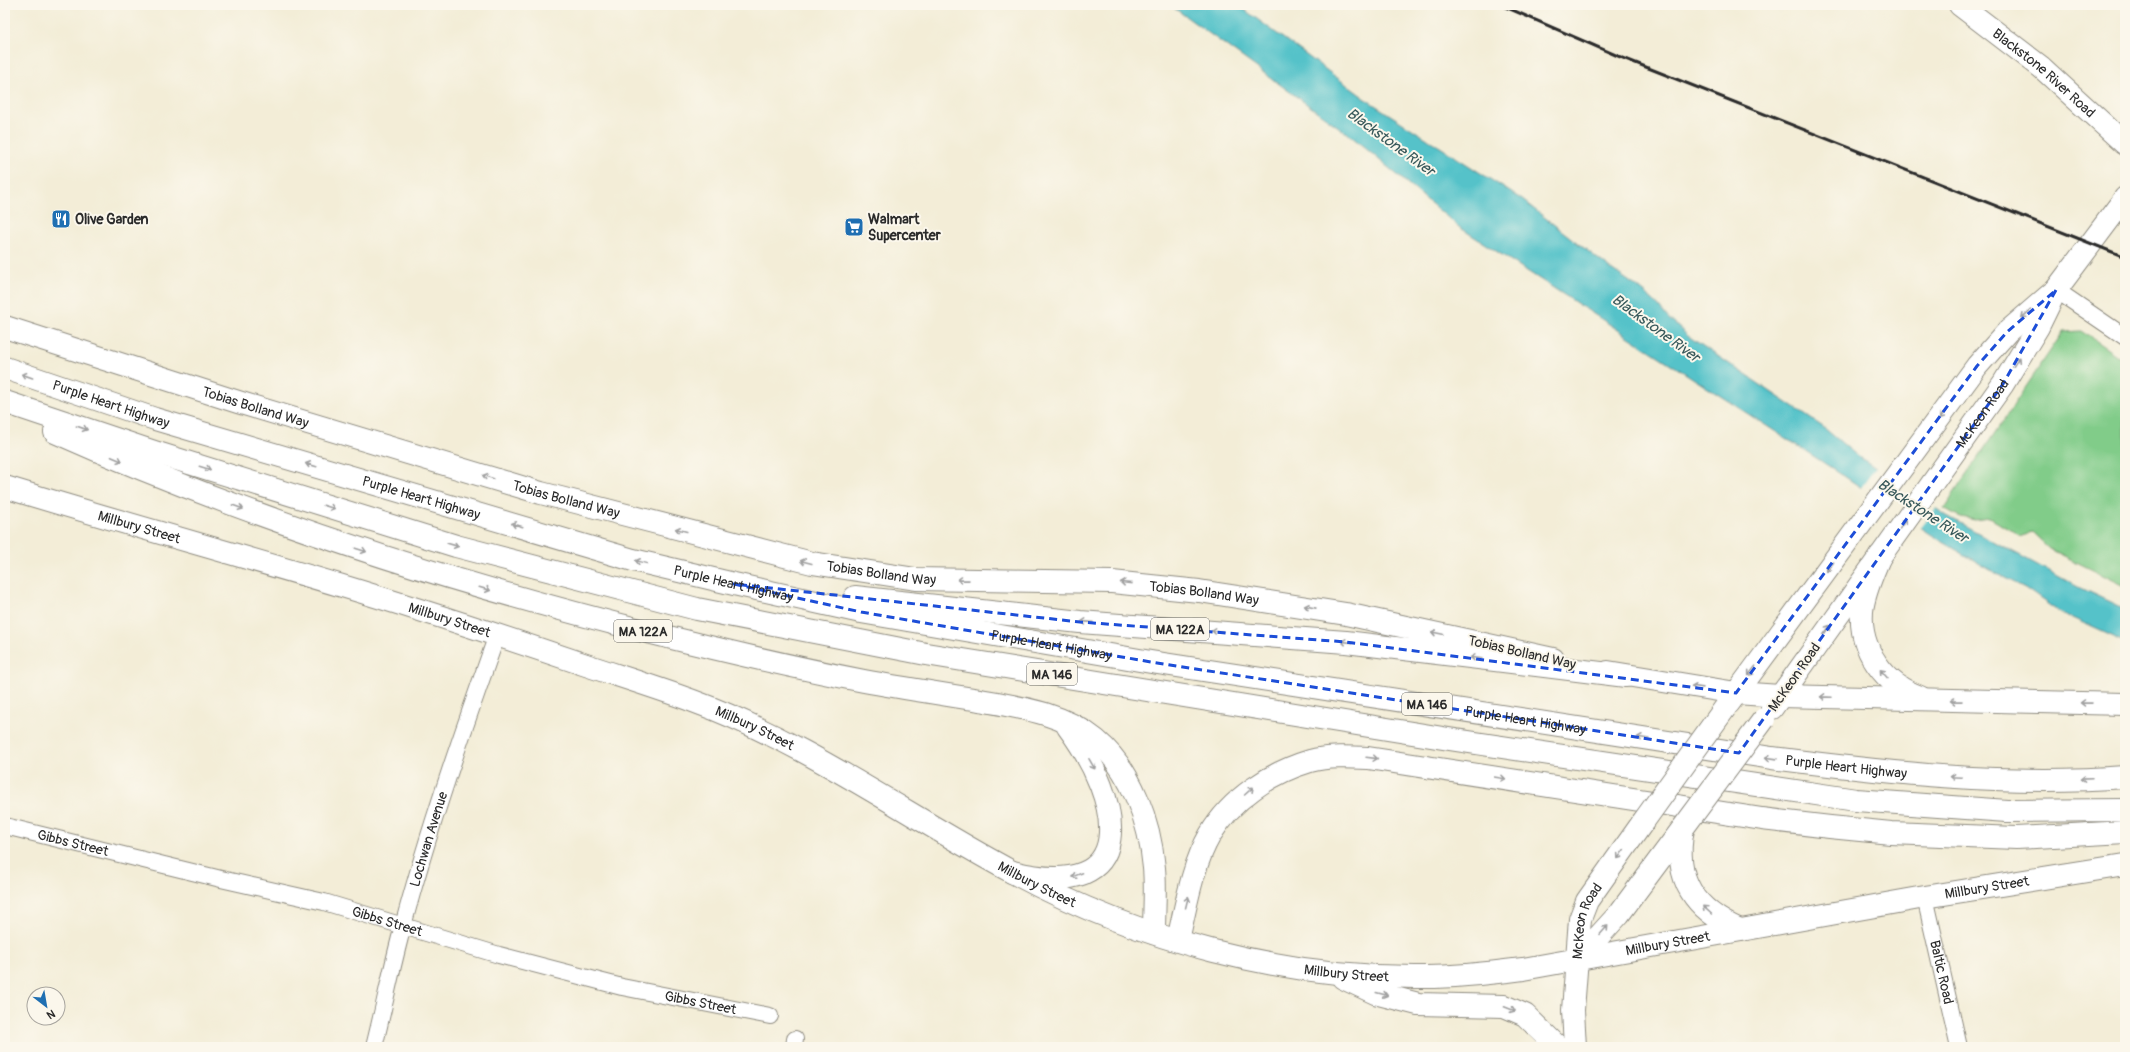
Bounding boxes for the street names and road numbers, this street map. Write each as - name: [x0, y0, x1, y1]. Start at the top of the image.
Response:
- street label: Blackstone River Road: [1989, 25, 2099, 121]
- street label: McKeon Road: [1952, 376, 2013, 451]
- street label: Purple Heart Highway: [50, 377, 171, 432]
- street label: Tobias Bolland Way: [200, 383, 311, 432]
- street label: Purple Heart Highway: [360, 473, 482, 523]
- street label: Tobias Bolland Way: [510, 477, 622, 522]
- street label: Millbury Street: [96, 507, 183, 547]
- street label: Tobias Bolland Way: [825, 557, 936, 588]
- street label: Purple Heart Highway: [672, 562, 795, 606]
- street label: Tobias Bolland Way: [1148, 578, 1260, 609]
- street label: Millbury Street: [406, 599, 493, 641]
- road number: MA 122A: [1151, 618, 1209, 640]
- road number: MA 122A: [614, 620, 672, 642]
- street label: Purple Heart Highway: [990, 627, 1113, 664]
- street label: Tobias Bolland Way: [1466, 632, 1578, 673]
- street label: McKeon Road: [1765, 640, 1824, 715]
- road number: MA 146: [1027, 663, 1077, 685]
- road number: MA 146: [1402, 693, 1452, 715]
- street label: Millbury Street: [713, 703, 797, 754]
- street label: Purple Heart Highway: [1464, 703, 1587, 738]
- street label: Purple Heart Highway: [1784, 752, 1908, 782]
- street label: Lochwan Avenue: [406, 789, 452, 889]
- street label: Gibbs Street: [35, 826, 111, 860]
- street label: Millbury Street: [995, 858, 1079, 911]
- street label: Millbury Street: [1943, 872, 2031, 903]
- street label: McKeon Road: [1569, 880, 1606, 960]
- street label: Gibbs Street: [350, 903, 425, 940]
- street label: Millbury Street: [1624, 928, 1712, 959]
- street label: Baltic Road: [1926, 939, 1957, 1006]
- street label: Millbury Street: [1303, 961, 1390, 986]
- street label: Gibbs Street: [663, 988, 738, 1018]

